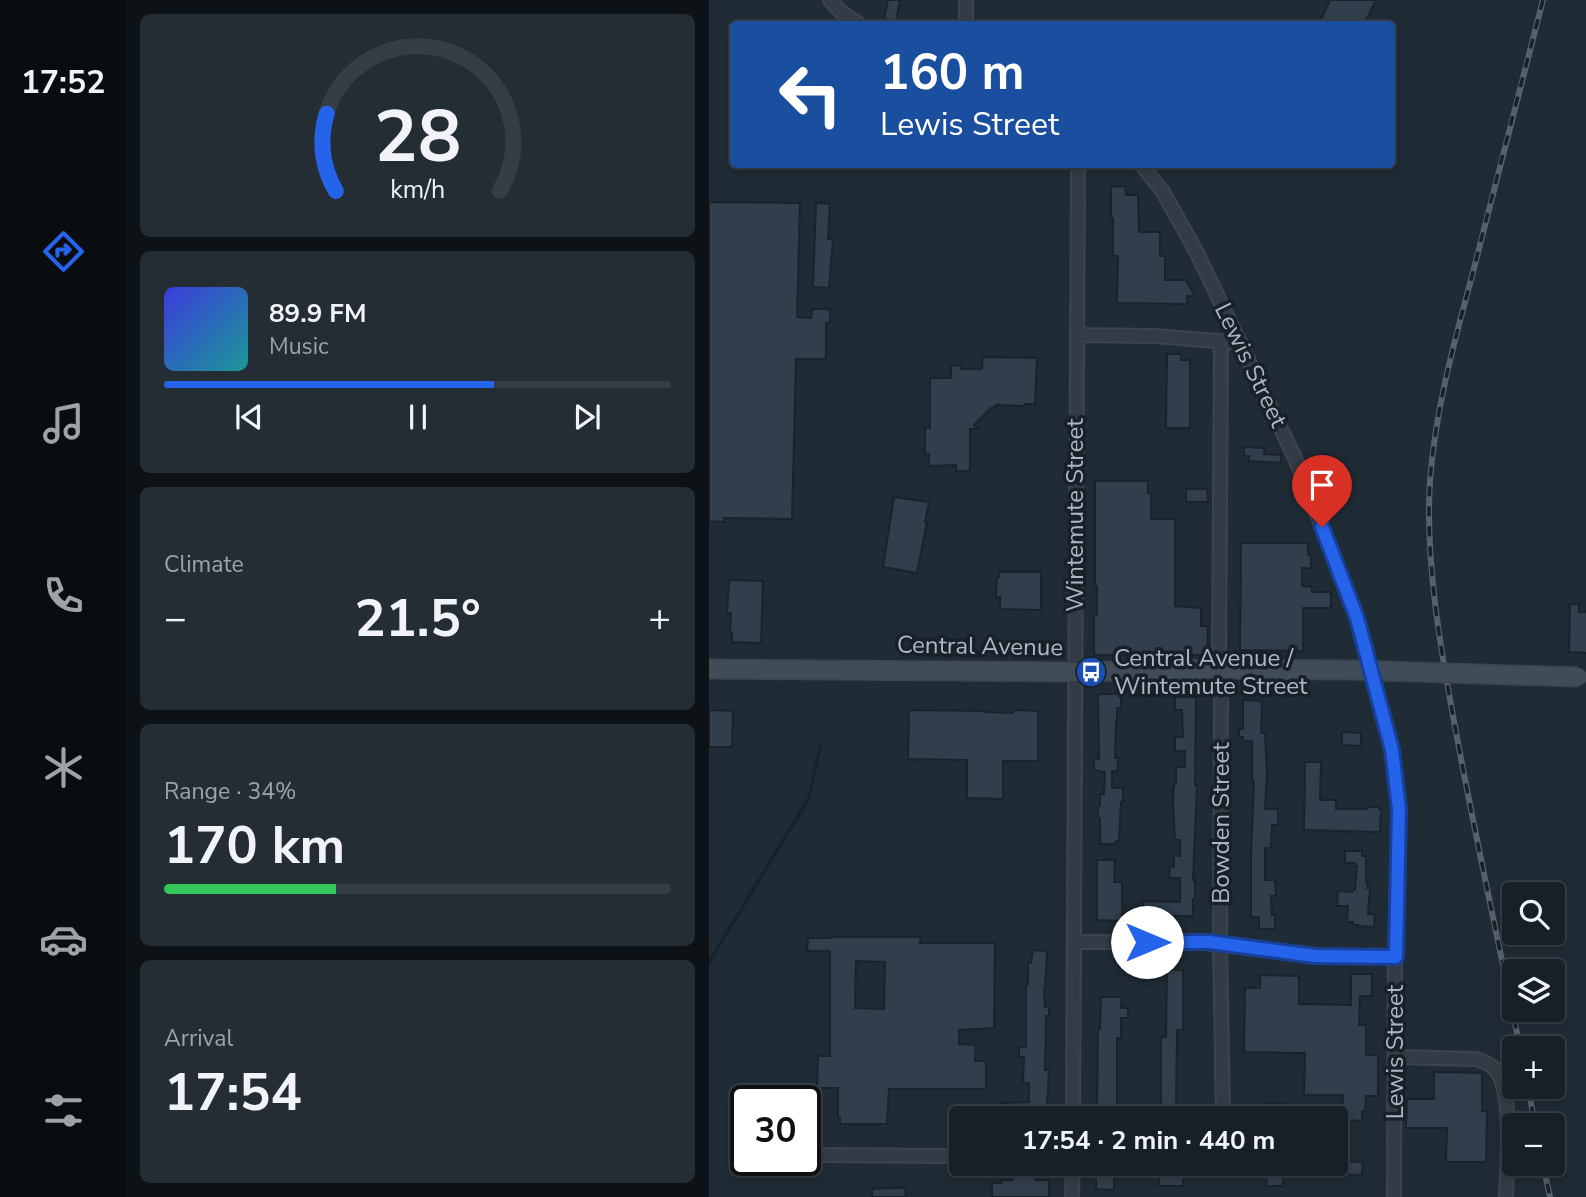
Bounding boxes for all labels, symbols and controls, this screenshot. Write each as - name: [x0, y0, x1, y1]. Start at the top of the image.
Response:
- text: 160 m: [880, 39, 1024, 106]
- icon: left: [765, 49, 856, 140]
- text: 17:52: [21, 61, 105, 104]
- text: 28: [374, 88, 461, 188]
- text: Lewis Street: [880, 103, 1059, 146]
- text: km/h: [390, 173, 445, 207]
- icon: directions: [39, 227, 88, 276]
- text: 89.9 FM: [269, 296, 366, 331]
- street label: Lewis Street: [1207, 298, 1295, 433]
- text: Music: [269, 331, 329, 362]
- icon: previous: [230, 398, 268, 436]
- icon: pause: [399, 398, 437, 436]
- icon: next: [568, 398, 606, 436]
- icon: music: [39, 399, 88, 448]
- street label: Wintemute Street: [1059, 418, 1091, 612]
- pin: [1292, 455, 1352, 527]
- icon: arrive: [1303, 466, 1341, 504]
- text: Climate: [164, 549, 244, 580]
- icon: phone: [39, 571, 88, 620]
- text: 21.5°: [354, 583, 481, 654]
- text: −: [164, 593, 187, 644]
- text: +: [648, 593, 671, 644]
- street label: Central Avenue: [897, 629, 1063, 663]
- place label: Central Avenue / Wintemute Street: [1114, 642, 1308, 702]
- bus stop icon: Central Avenue / Wintemute Street: [1074, 655, 1108, 689]
- street label: Bowden Street: [1205, 742, 1237, 904]
- icon: climate: [39, 743, 88, 792]
- text: Range · 34%: [164, 776, 296, 807]
- text: 170 km: [164, 810, 345, 881]
- map controls: [1502, 882, 1565, 1176]
- button: search: [1502, 882, 1565, 945]
- position arrow: [1110, 905, 1184, 979]
- icon: car: [39, 915, 88, 964]
- button: layers: [1502, 959, 1565, 1022]
- street label: Lewis Street: [1379, 984, 1411, 1119]
- text: Arrival: [164, 1023, 233, 1054]
- button: +: [1502, 1036, 1565, 1099]
- text: 17:54: [164, 1057, 302, 1128]
- speed limit sign: 30: [730, 1085, 821, 1176]
- icon: filters: [39, 1086, 88, 1135]
- button: −: [1502, 1113, 1565, 1176]
- text: 17:54 · 2 min · 440 m: [1022, 1123, 1275, 1158]

